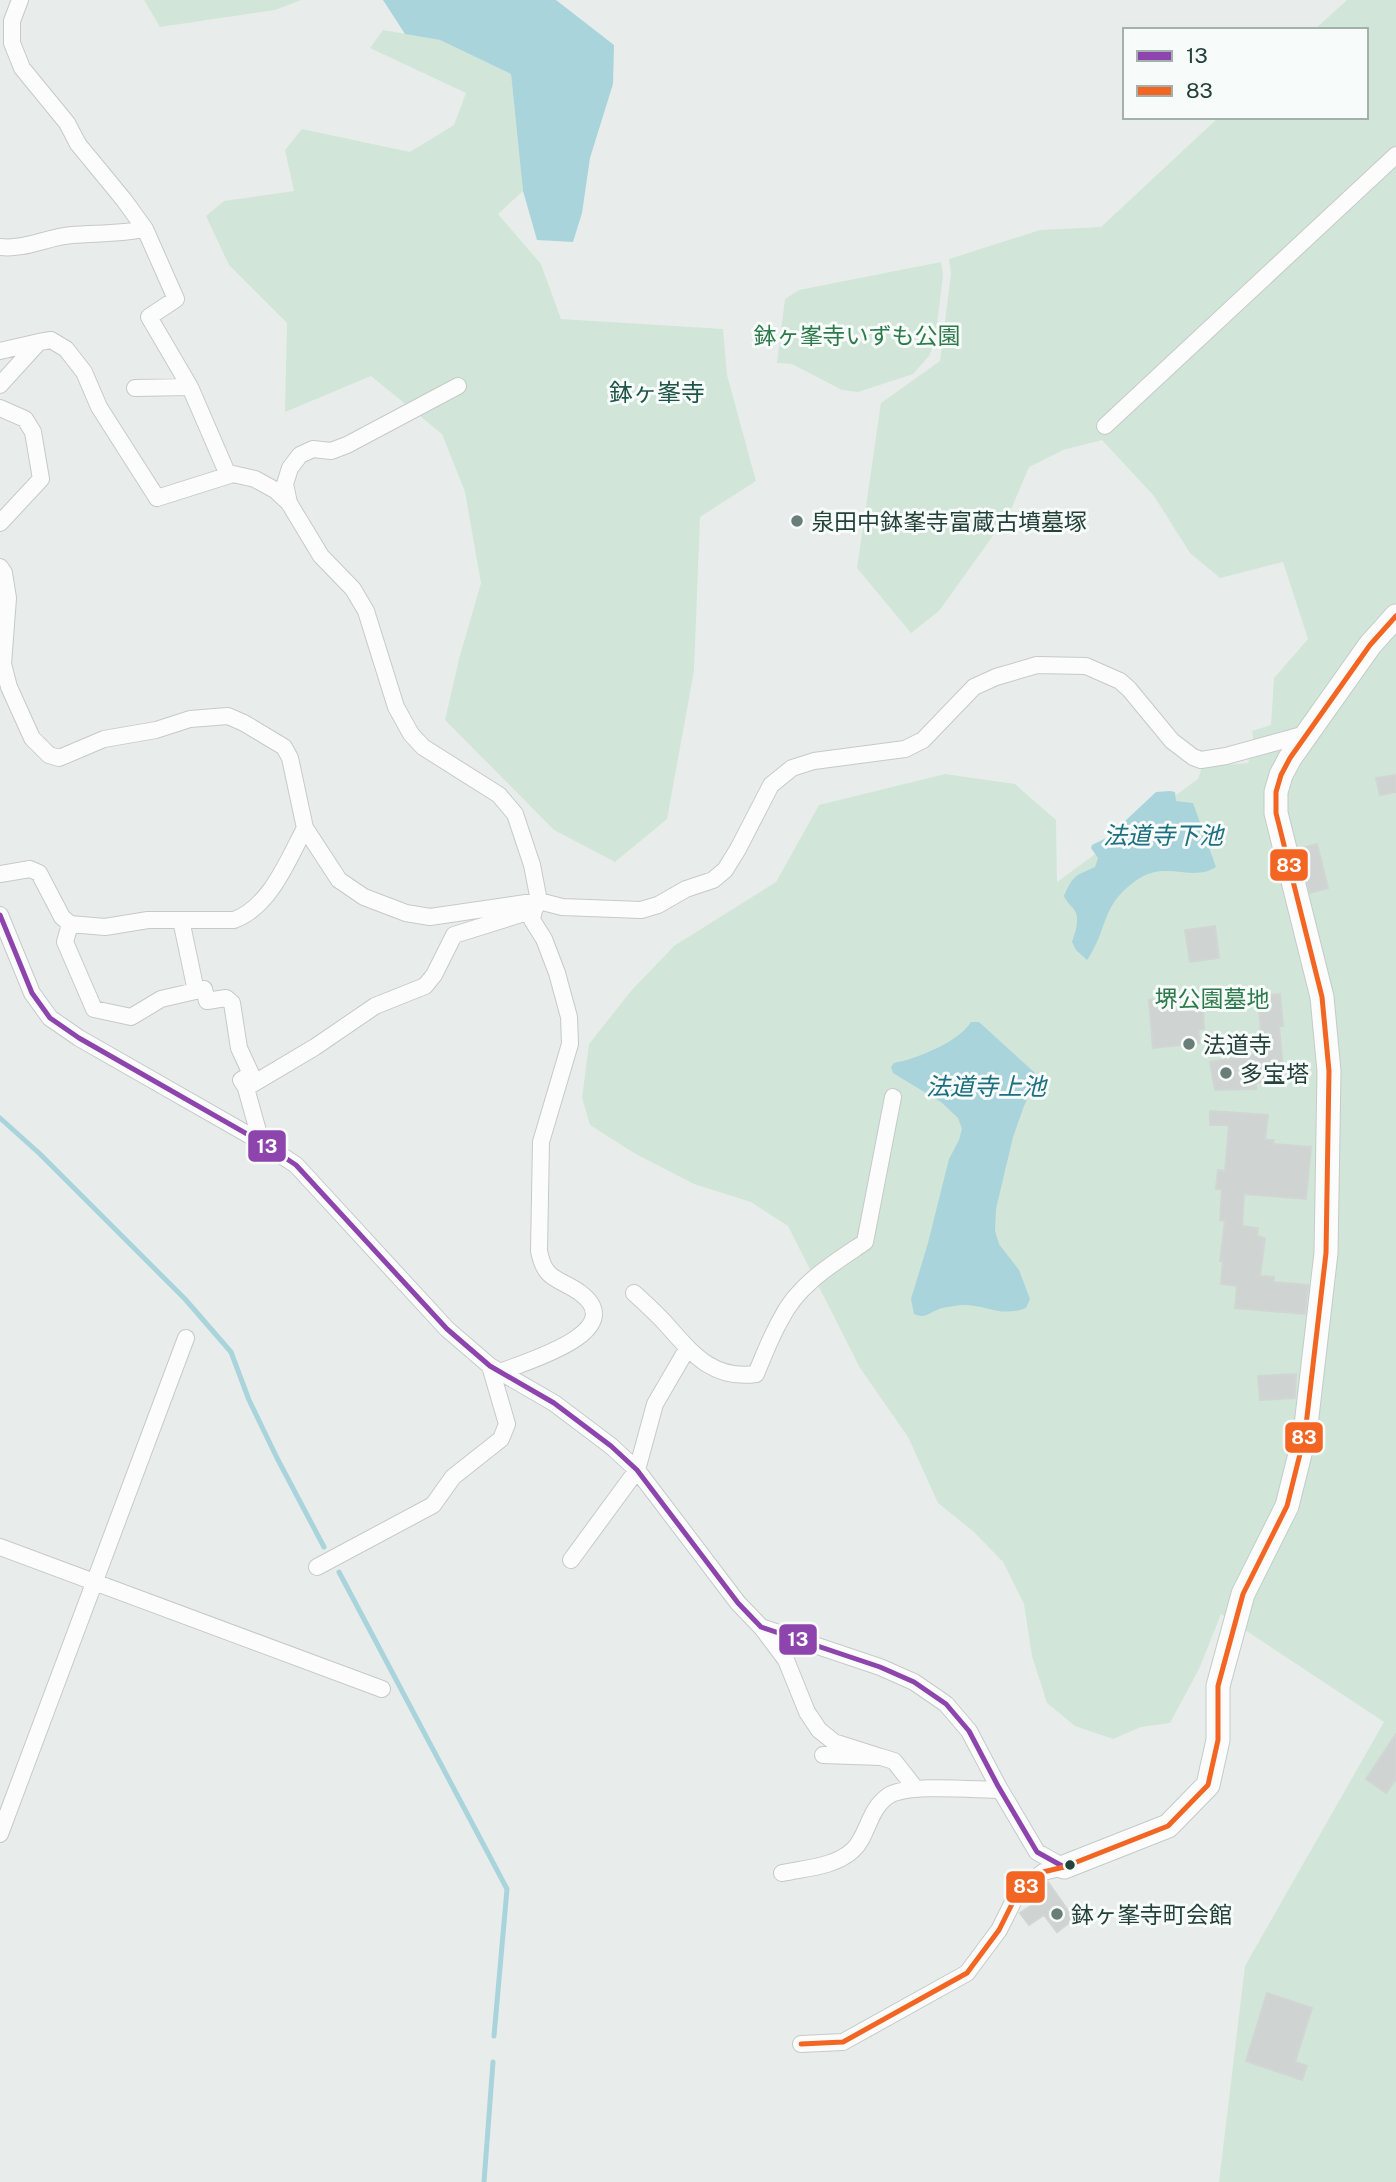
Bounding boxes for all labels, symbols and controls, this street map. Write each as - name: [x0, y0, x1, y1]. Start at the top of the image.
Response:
- legend: [1123, 28, 1368, 119]
- text: 13: [1186, 43, 1208, 68]
- text: 83: [1186, 78, 1213, 103]
- park label: 鉢ヶ峯寺いずも公園: [754, 322, 961, 349]
- district label: 鉢ヶ峯寺: [609, 378, 705, 406]
- place label: 泉田中鉢峯寺富蔵古墳墓塚: [811, 508, 1087, 535]
- marker: 泉田中鉢峯寺富蔵古墳墓塚: [789, 513, 805, 529]
- water label: 法道寺下池: [1103, 821, 1225, 849]
- line badge: 83: [1269, 848, 1309, 882]
- text: 83: [1276, 854, 1302, 876]
- park label: 堺公園墓地: [1155, 985, 1270, 1012]
- place label: 法道寺: [1203, 1031, 1272, 1058]
- marker: 法道寺: [1181, 1036, 1197, 1052]
- place label: 多宝塔: [1240, 1060, 1309, 1087]
- marker: 多宝塔: [1218, 1065, 1234, 1081]
- water label: 法道寺上池: [926, 1072, 1048, 1100]
- line badge: 13: [247, 1129, 287, 1163]
- text: 13: [257, 1135, 277, 1157]
- line badge: 83: [1284, 1421, 1324, 1454]
- text: 83: [1291, 1426, 1317, 1448]
- line badge: 13: [778, 1623, 818, 1656]
- text: 13: [788, 1628, 808, 1650]
- unlabelled marker: [1063, 1858, 1077, 1872]
- line badge: 83: [1005, 1870, 1046, 1904]
- text: 83: [1013, 1875, 1039, 1897]
- place label: 鉢ヶ峯寺町会館: [1071, 1901, 1232, 1928]
- marker: 鉢ヶ峯寺町会館: [1049, 1906, 1065, 1922]

